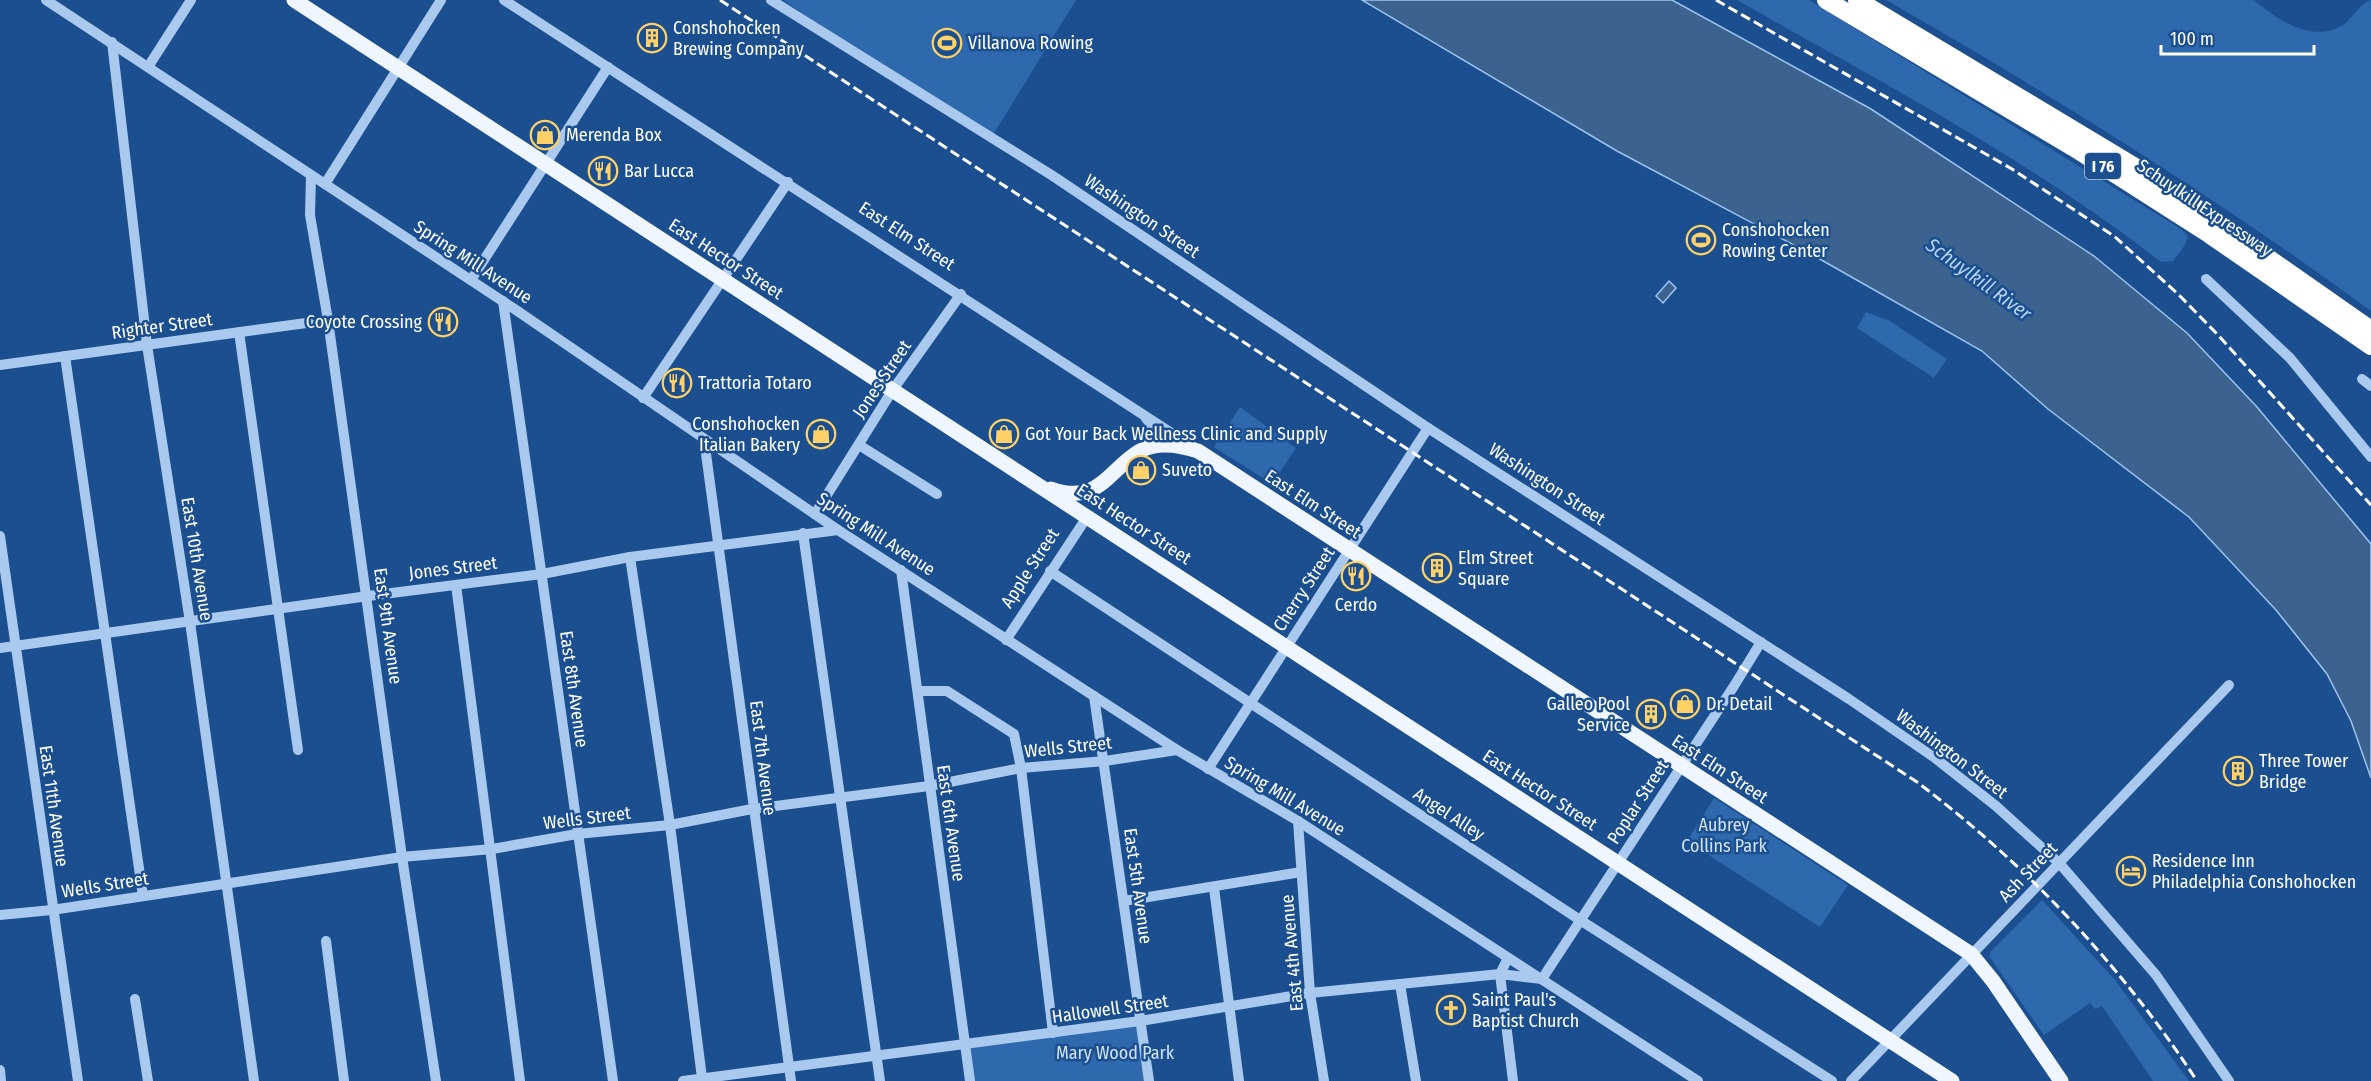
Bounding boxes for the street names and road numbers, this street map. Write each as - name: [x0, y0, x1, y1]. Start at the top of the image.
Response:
- road number: I 76: [2085, 153, 2121, 179]
- street label: Schuylkill Expressway: [2133, 154, 2277, 262]
- street label: Washington Street: [1080, 169, 1204, 263]
- street label: East Elm Street: [855, 197, 959, 275]
- street label: East Hector Street: [665, 214, 787, 304]
- street label: Spring Mill Avenue: [410, 216, 536, 308]
- street label: Righter Street: [110, 308, 214, 344]
- street label: Jones Street: [848, 336, 916, 422]
- street label: Washington Street: [1485, 438, 1609, 530]
- street label: East Elm Street: [1261, 465, 1365, 543]
- street label: East Hector Street: [1073, 479, 1195, 569]
- street label: Spring Mill Avenue: [813, 488, 939, 580]
- street label: East 10th Avenue: [176, 496, 218, 622]
- street label: Apple Street: [996, 524, 1064, 612]
- street label: Cherry Street: [1269, 542, 1340, 635]
- street label: Jones Street: [408, 552, 499, 584]
- street label: East 9th Avenue: [369, 566, 407, 686]
- street label: East 8th Avenue: [555, 629, 593, 749]
- street label: East 7th Avenue: [745, 699, 781, 817]
- street label: Washington Street: [1892, 705, 2012, 803]
- street label: East Elm Street: [1668, 730, 1772, 808]
- street label: Wells Street: [1023, 731, 1113, 763]
- street label: East 11th Avenue: [35, 744, 73, 868]
- street label: East Hector Street: [1479, 745, 1601, 835]
- street label: Spring Mill Avenue: [1221, 751, 1349, 841]
- street label: Poplar Street: [1603, 756, 1673, 848]
- street label: East 6th Avenue: [932, 763, 970, 883]
- street label: Angel Alley: [1409, 783, 1489, 845]
- street label: Wells Street: [542, 802, 632, 834]
- street label: East 5th Avenue: [1119, 827, 1157, 945]
- street label: Ash Street: [1994, 837, 2062, 907]
- street label: Wells Street: [60, 867, 150, 903]
- street label: East 4th Avenue: [1276, 894, 1308, 1012]
- street label: Hallowell Street: [1050, 990, 1170, 1028]

